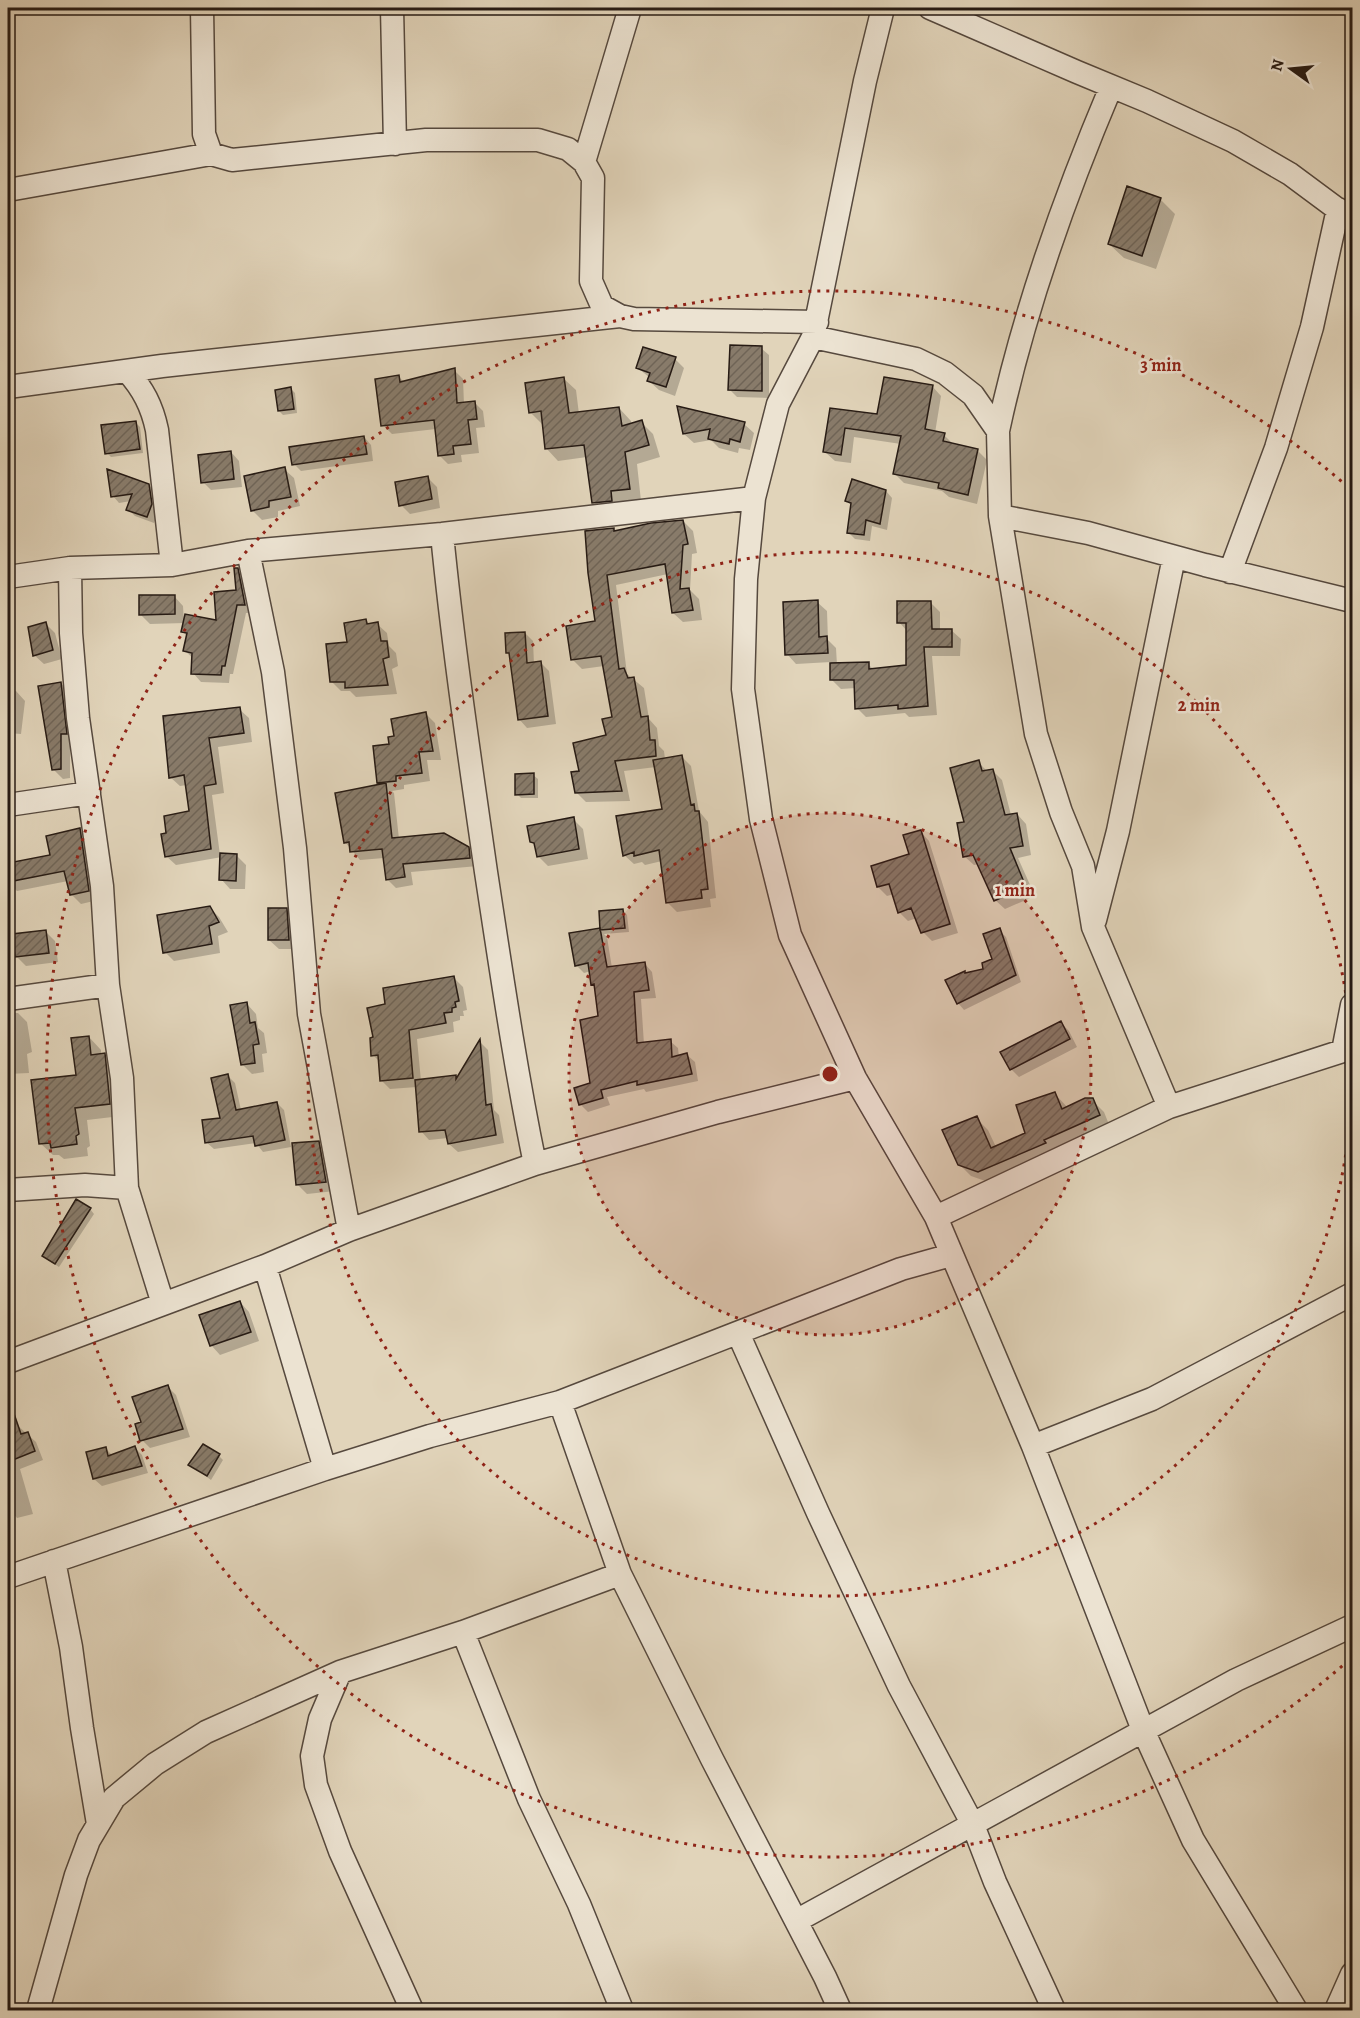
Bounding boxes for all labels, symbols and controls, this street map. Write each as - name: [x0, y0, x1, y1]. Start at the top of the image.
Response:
- north arrow: [1261, 39, 1321, 99]
- text: N: [1265, 57, 1290, 74]
- text: 3 min: [1140, 353, 1182, 377]
- text: 2 min: [1178, 693, 1220, 717]
- text: 1 min: [995, 878, 1035, 902]
- centre of rings: [820, 1064, 840, 1084]

